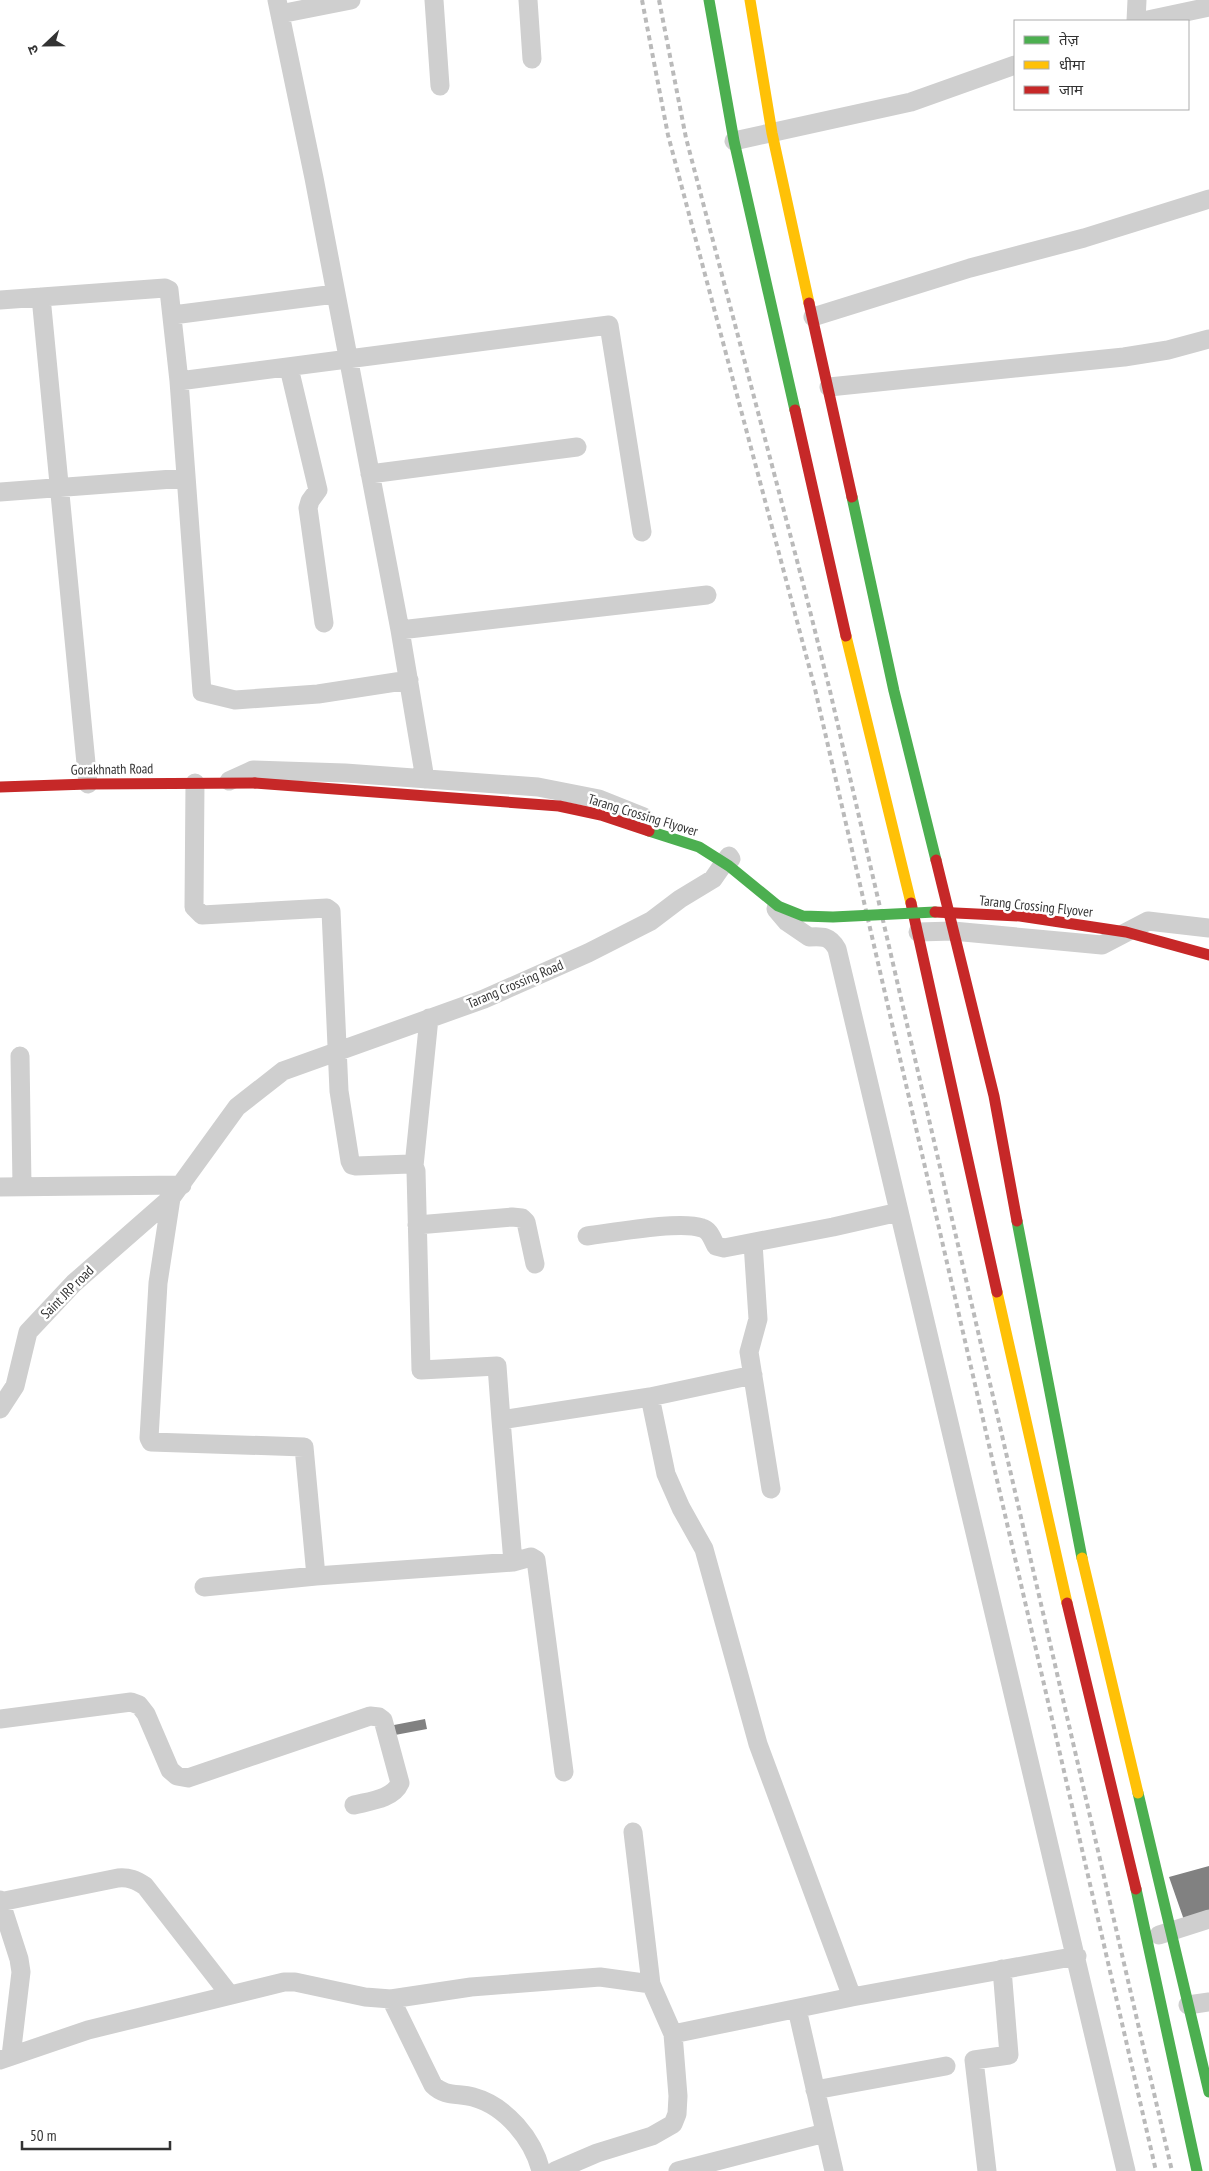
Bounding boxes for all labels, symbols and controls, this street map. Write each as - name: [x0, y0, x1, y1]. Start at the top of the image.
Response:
- north arrow: [20, 20, 70, 70]
- legend: [1014, 20, 1189, 110]
- text: तेज़: [1059, 30, 1080, 49]
- text: उ: [23, 42, 43, 57]
- text: धीमा: [1059, 55, 1086, 74]
- text: जाम: [1059, 80, 1084, 99]
- street label: Gorakhnath Road: [71, 759, 153, 779]
- street label: Tarang Crossing Flyover: [586, 790, 700, 840]
- street label: Tarang Crossing Flyover: [978, 891, 1094, 921]
- street label: Tarang Crossing Road: [464, 956, 566, 1012]
- street label: Saint JRP road: [37, 1262, 97, 1322]
- scale bar: [22, 2118, 170, 2150]
- text: 50 m: [30, 2126, 56, 2145]

